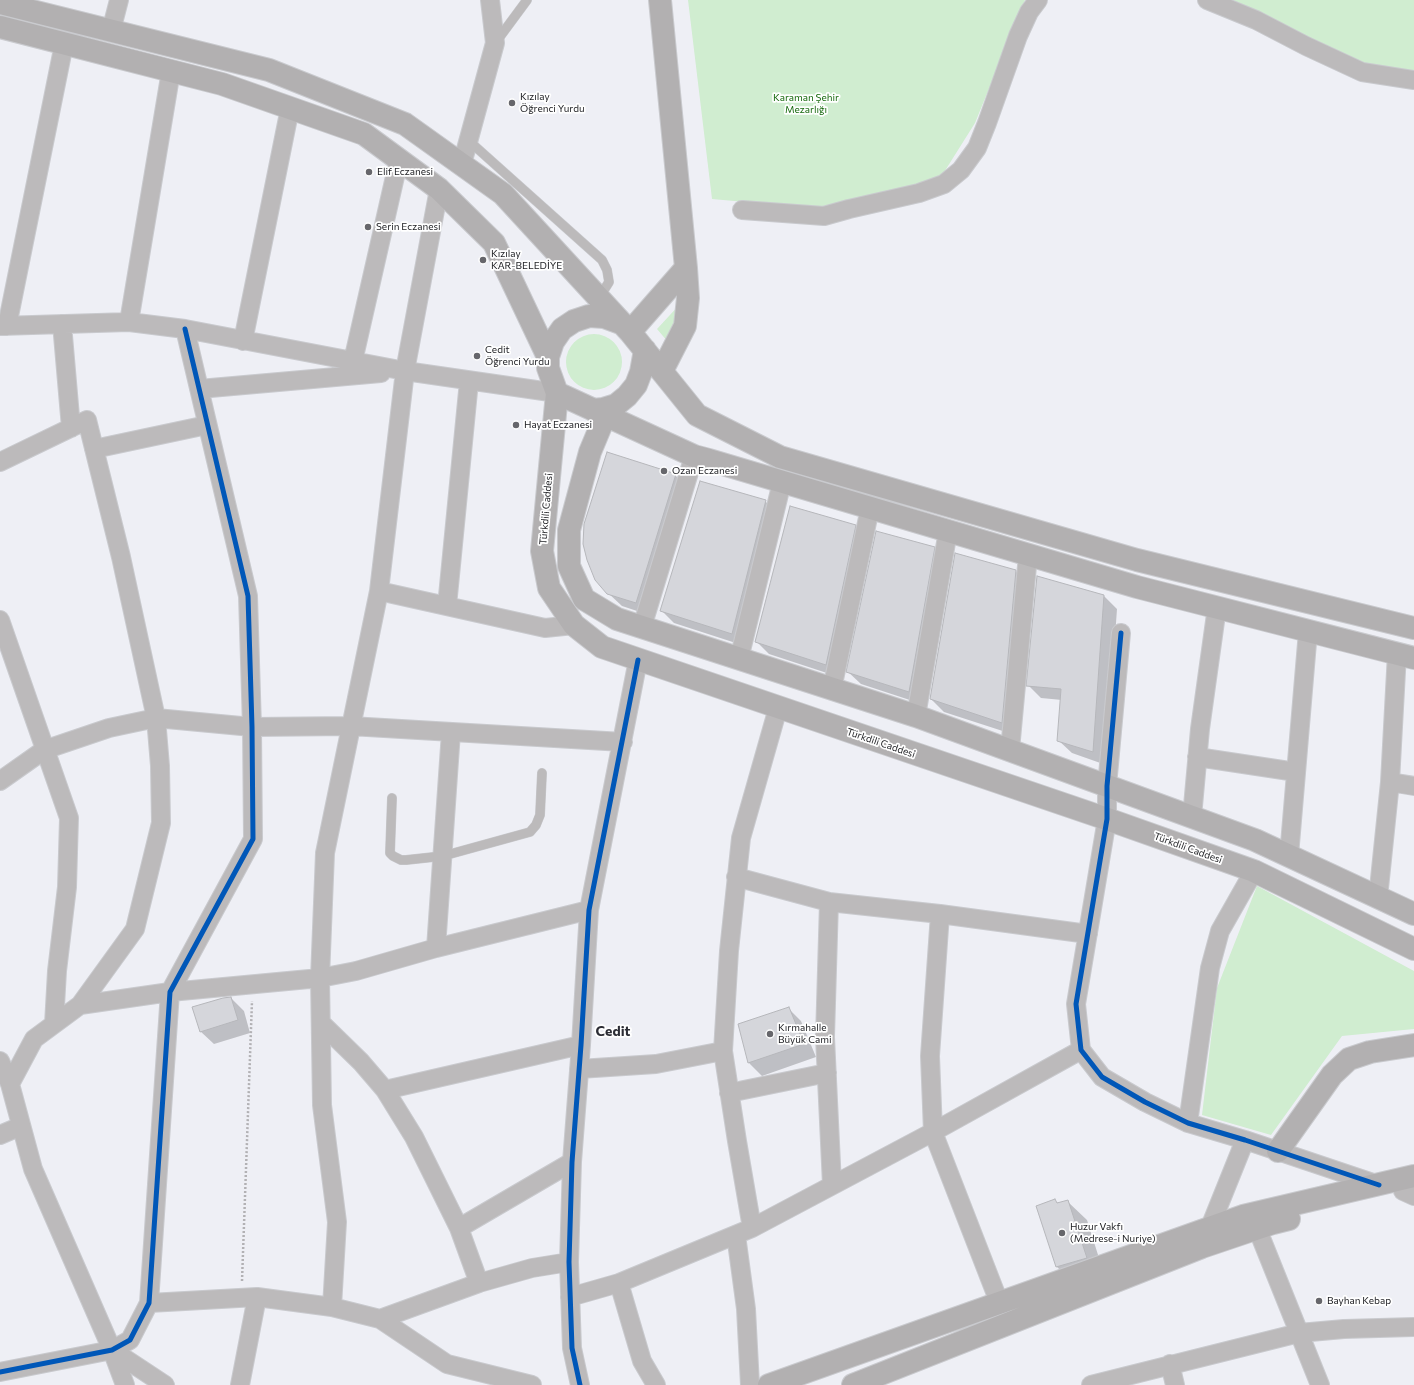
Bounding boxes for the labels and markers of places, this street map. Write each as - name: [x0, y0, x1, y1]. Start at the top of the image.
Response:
- place label: Kızılay Öğrenci Yurdu: [520, 91, 585, 114]
- marker: Kızılay Öğrenci Yurdu: [507, 98, 517, 108]
- place label: Elif Eczanesi: [377, 166, 433, 178]
- marker: Elif Eczanesi: [364, 167, 374, 177]
- place label: Serin Eczanesi: [376, 221, 441, 233]
- marker: Serin Eczanesi: [363, 222, 373, 232]
- place label: Kızılay KAR-BELEDİYE: [491, 248, 562, 272]
- marker: Kızılay KAR-BELEDİYE: [478, 255, 488, 265]
- place label: Cedit Öğrenci Yurdu: [485, 344, 550, 368]
- marker: Cedit Öğrenci Yurdu: [472, 351, 482, 361]
- place label: Hayat Eczanesi: [524, 419, 592, 431]
- marker: Hayat Eczanesi: [511, 420, 521, 430]
- place label: Ozan Eczanesi: [672, 465, 737, 477]
- marker: Ozan Eczanesi: [659, 466, 669, 476]
- place label: Kırmahalle Büyük Cami: [778, 1022, 832, 1046]
- marker: Kırmahalle Büyük Cami: [765, 1029, 775, 1039]
- place label: Huzur Vakfı (Medrese-i Nuriye): [1070, 1221, 1156, 1244]
- marker: Huzur Vakfı (Medrese-i Nuriye): [1057, 1228, 1067, 1238]
- place label: Bayhan Kebap: [1327, 1295, 1391, 1307]
- marker: Bayhan Kebap: [1314, 1296, 1324, 1306]

